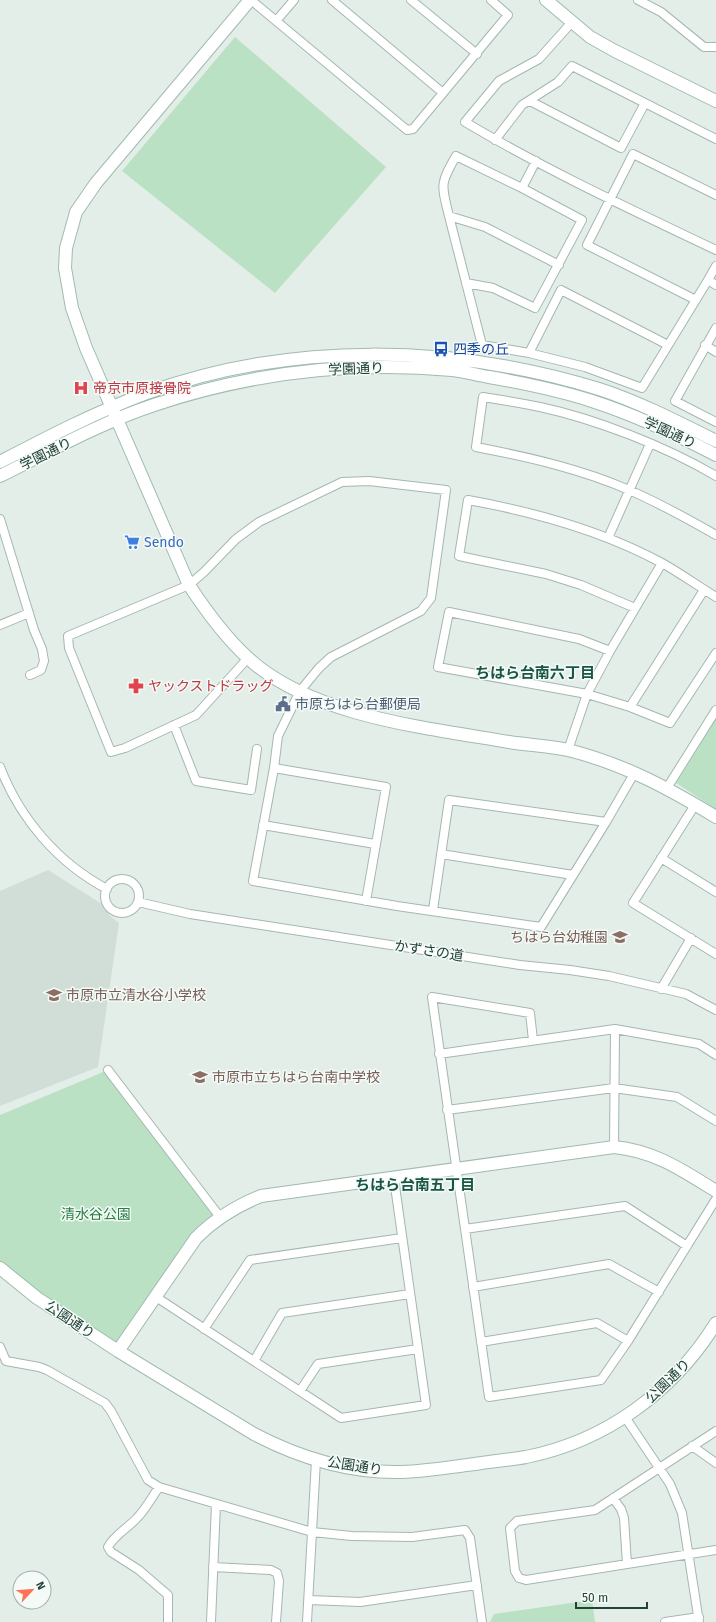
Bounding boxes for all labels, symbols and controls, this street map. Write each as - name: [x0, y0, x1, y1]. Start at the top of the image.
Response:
- bus stop icon: 四季の丘: [432, 340, 450, 358]
- place label: 四季の丘: [453, 341, 509, 358]
- street label: 学園通り: [328, 360, 384, 378]
- hospital icon: 帝京市原接骨院: [72, 379, 90, 397]
- place label: 帝京市原接骨院: [93, 380, 191, 397]
- street label: 学園通り: [641, 413, 699, 453]
- street label: 学園通り: [17, 434, 75, 474]
- supermarket icon: Sendo: [123, 533, 141, 551]
- place label: Sendo: [144, 534, 184, 551]
- district label: ちはら台南六丁目: [475, 664, 595, 682]
- pharmacy icon: ヤックストドラッグ: [127, 677, 145, 695]
- place label: ヤックストドラッグ: [148, 678, 274, 695]
- public building icon: 市原ちはら台郵便局: [274, 695, 292, 713]
- place label: 市原ちはら台郵便局: [295, 696, 421, 713]
- school or university icon: ちはら台幼稚園: [611, 928, 629, 946]
- place label: ちはら台幼稚園: [510, 929, 608, 946]
- street label: かずさの道: [393, 937, 465, 965]
- school or university icon: 市原市立清水谷小学校: [45, 986, 63, 1004]
- place label: 市原市立清水谷小学校: [66, 987, 206, 1004]
- school or university icon: 市原市立ちはら台南中学校: [191, 1068, 209, 1086]
- place label: 市原市立ちはら台南中学校: [212, 1069, 380, 1086]
- district label: ちはら台南五丁目: [355, 1176, 475, 1194]
- park label: 清水谷公園: [61, 1206, 131, 1223]
- street label: 公園通り: [42, 1297, 98, 1343]
- street label: 公園通り: [642, 1355, 694, 1407]
- street label: 公園通り: [326, 1453, 384, 1479]
- north arrow: [12, 1570, 52, 1610]
- text: N: [33, 1580, 48, 1592]
- scale bar: [576, 1584, 647, 1610]
- text: 50 m: [582, 1591, 608, 1605]

